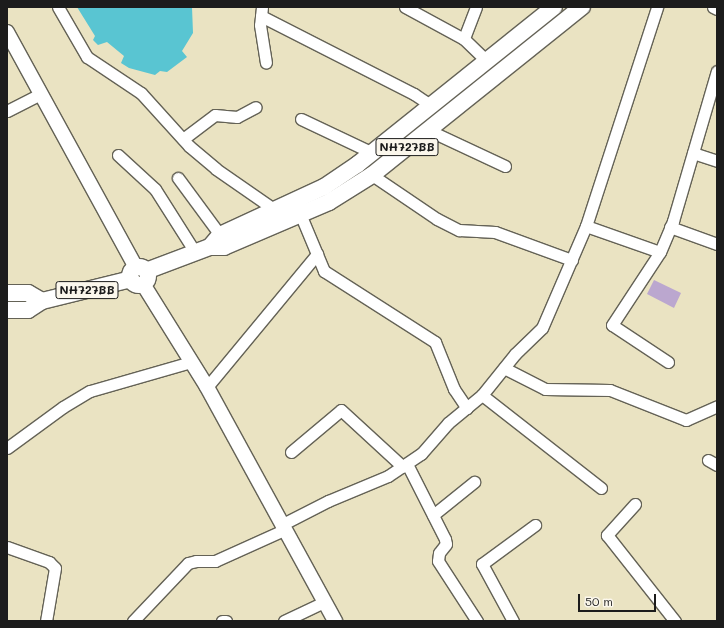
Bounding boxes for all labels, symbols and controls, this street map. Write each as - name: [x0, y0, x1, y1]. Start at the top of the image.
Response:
- road number: NH727BB: [375, 137, 439, 157]
- road number: NH727BB: [55, 280, 119, 300]
- scale bar: [580, 586, 658, 612]
- text: 50 m: [585, 593, 613, 609]

